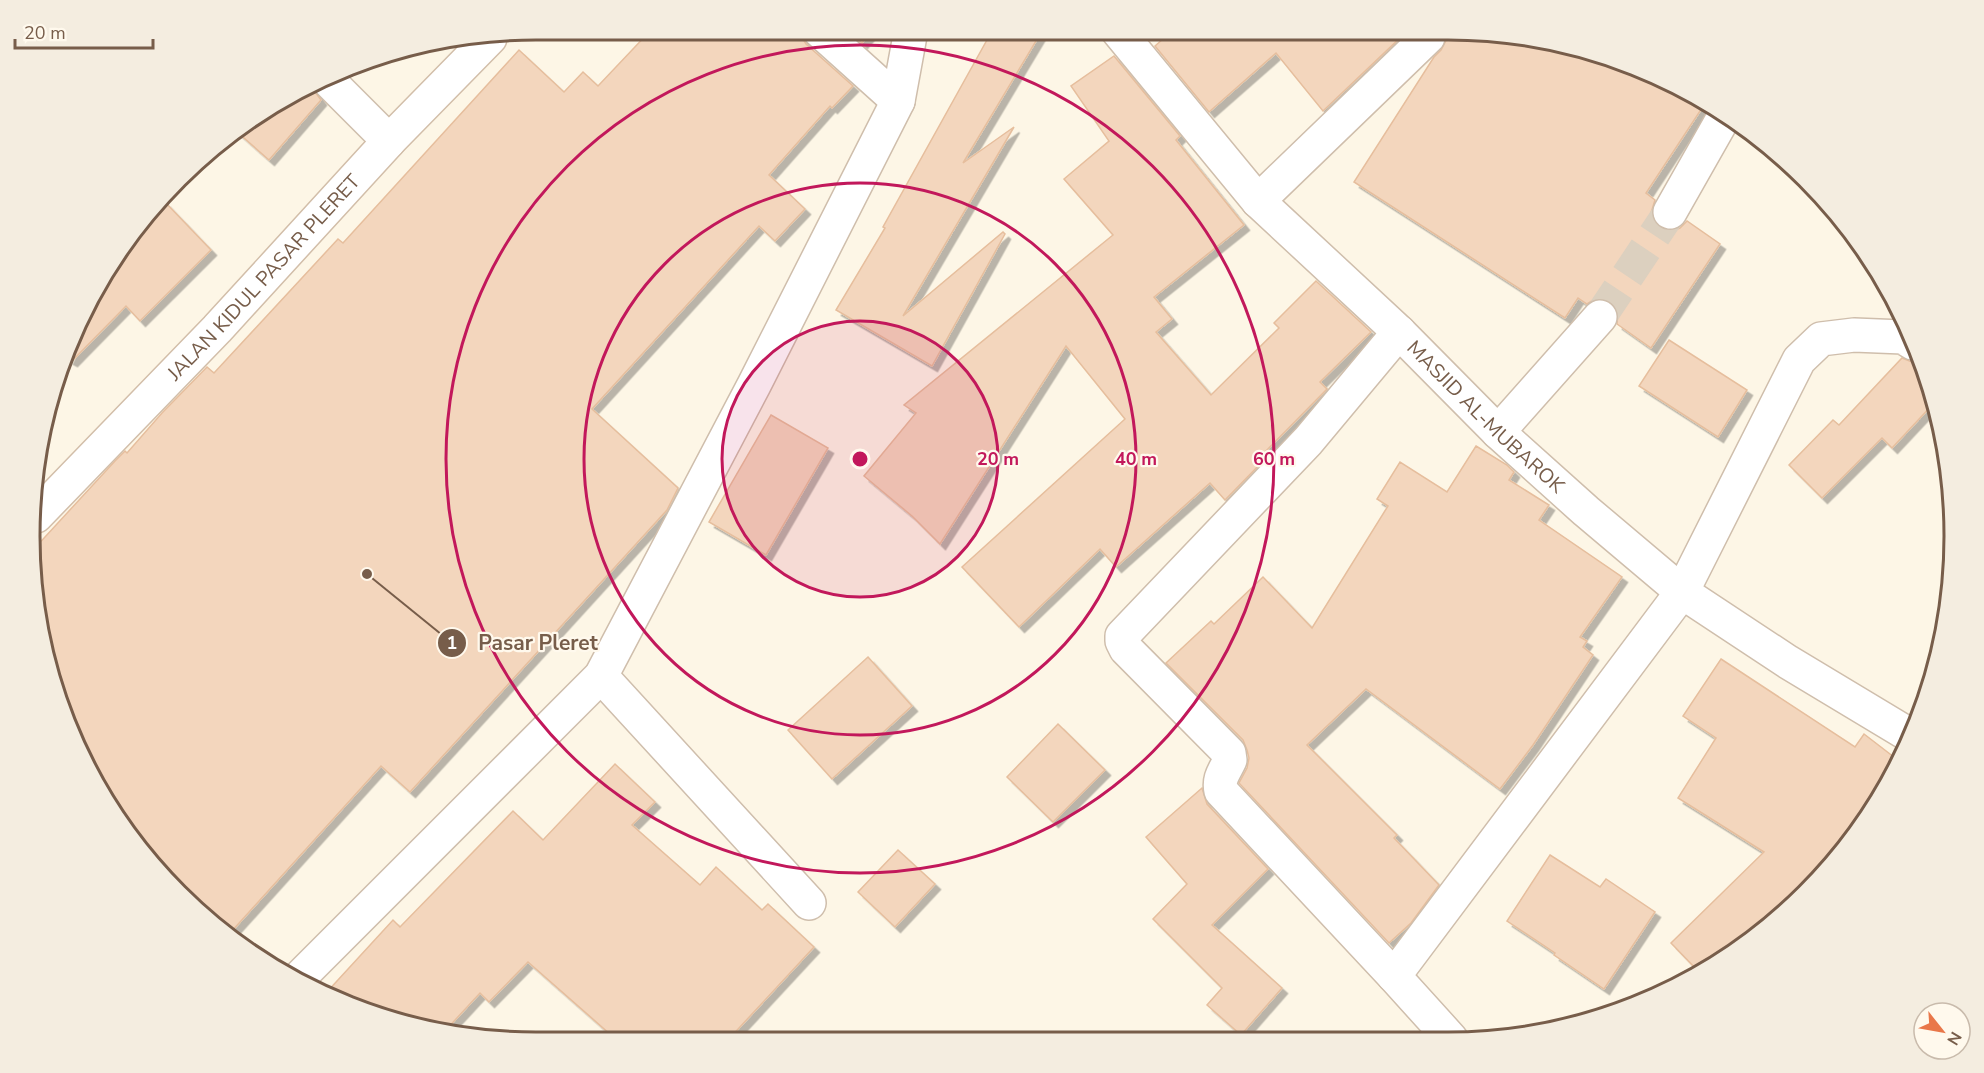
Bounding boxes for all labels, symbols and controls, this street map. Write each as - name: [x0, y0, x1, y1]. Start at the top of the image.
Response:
- scale bar: [15, 12, 153, 50]
- text: 20 m: [24, 21, 66, 45]
- street label: JALAN KIDUL PASAR PLERET: [161, 168, 366, 387]
- street label: MASJID AL-MUBAROK: [1401, 335, 1570, 500]
- text: 20 m: [977, 447, 1019, 471]
- text: 40 m: [1115, 447, 1157, 471]
- text: 60 m: [1253, 447, 1295, 471]
- centre of rings: [850, 449, 870, 469]
- callout: Pasar Pleret: [437, 624, 610, 663]
- text: Pasar Pleret: [478, 629, 599, 657]
- text: 1: [447, 631, 457, 655]
- north arrow: [1912, 1001, 1972, 1061]
- text: N: [1941, 1027, 1967, 1049]

